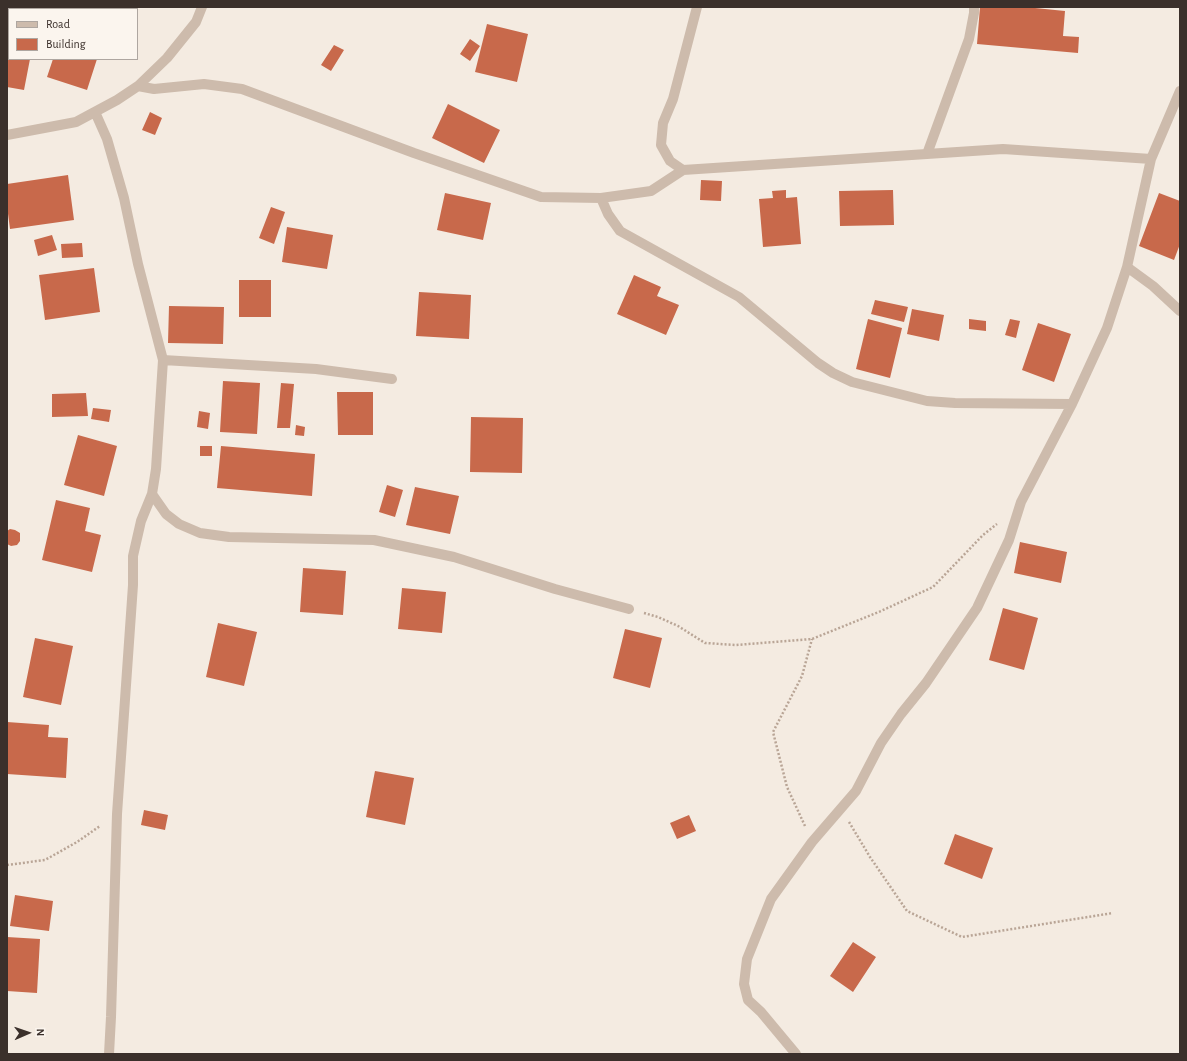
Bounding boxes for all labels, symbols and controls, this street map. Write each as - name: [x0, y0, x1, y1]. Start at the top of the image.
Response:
- legend: [8, 8, 138, 60]
- text: Road: [46, 18, 70, 30]
- text: Building: [46, 38, 86, 50]
- north arrow: [8, 1013, 48, 1053]
- text: N: [35, 1029, 46, 1037]

